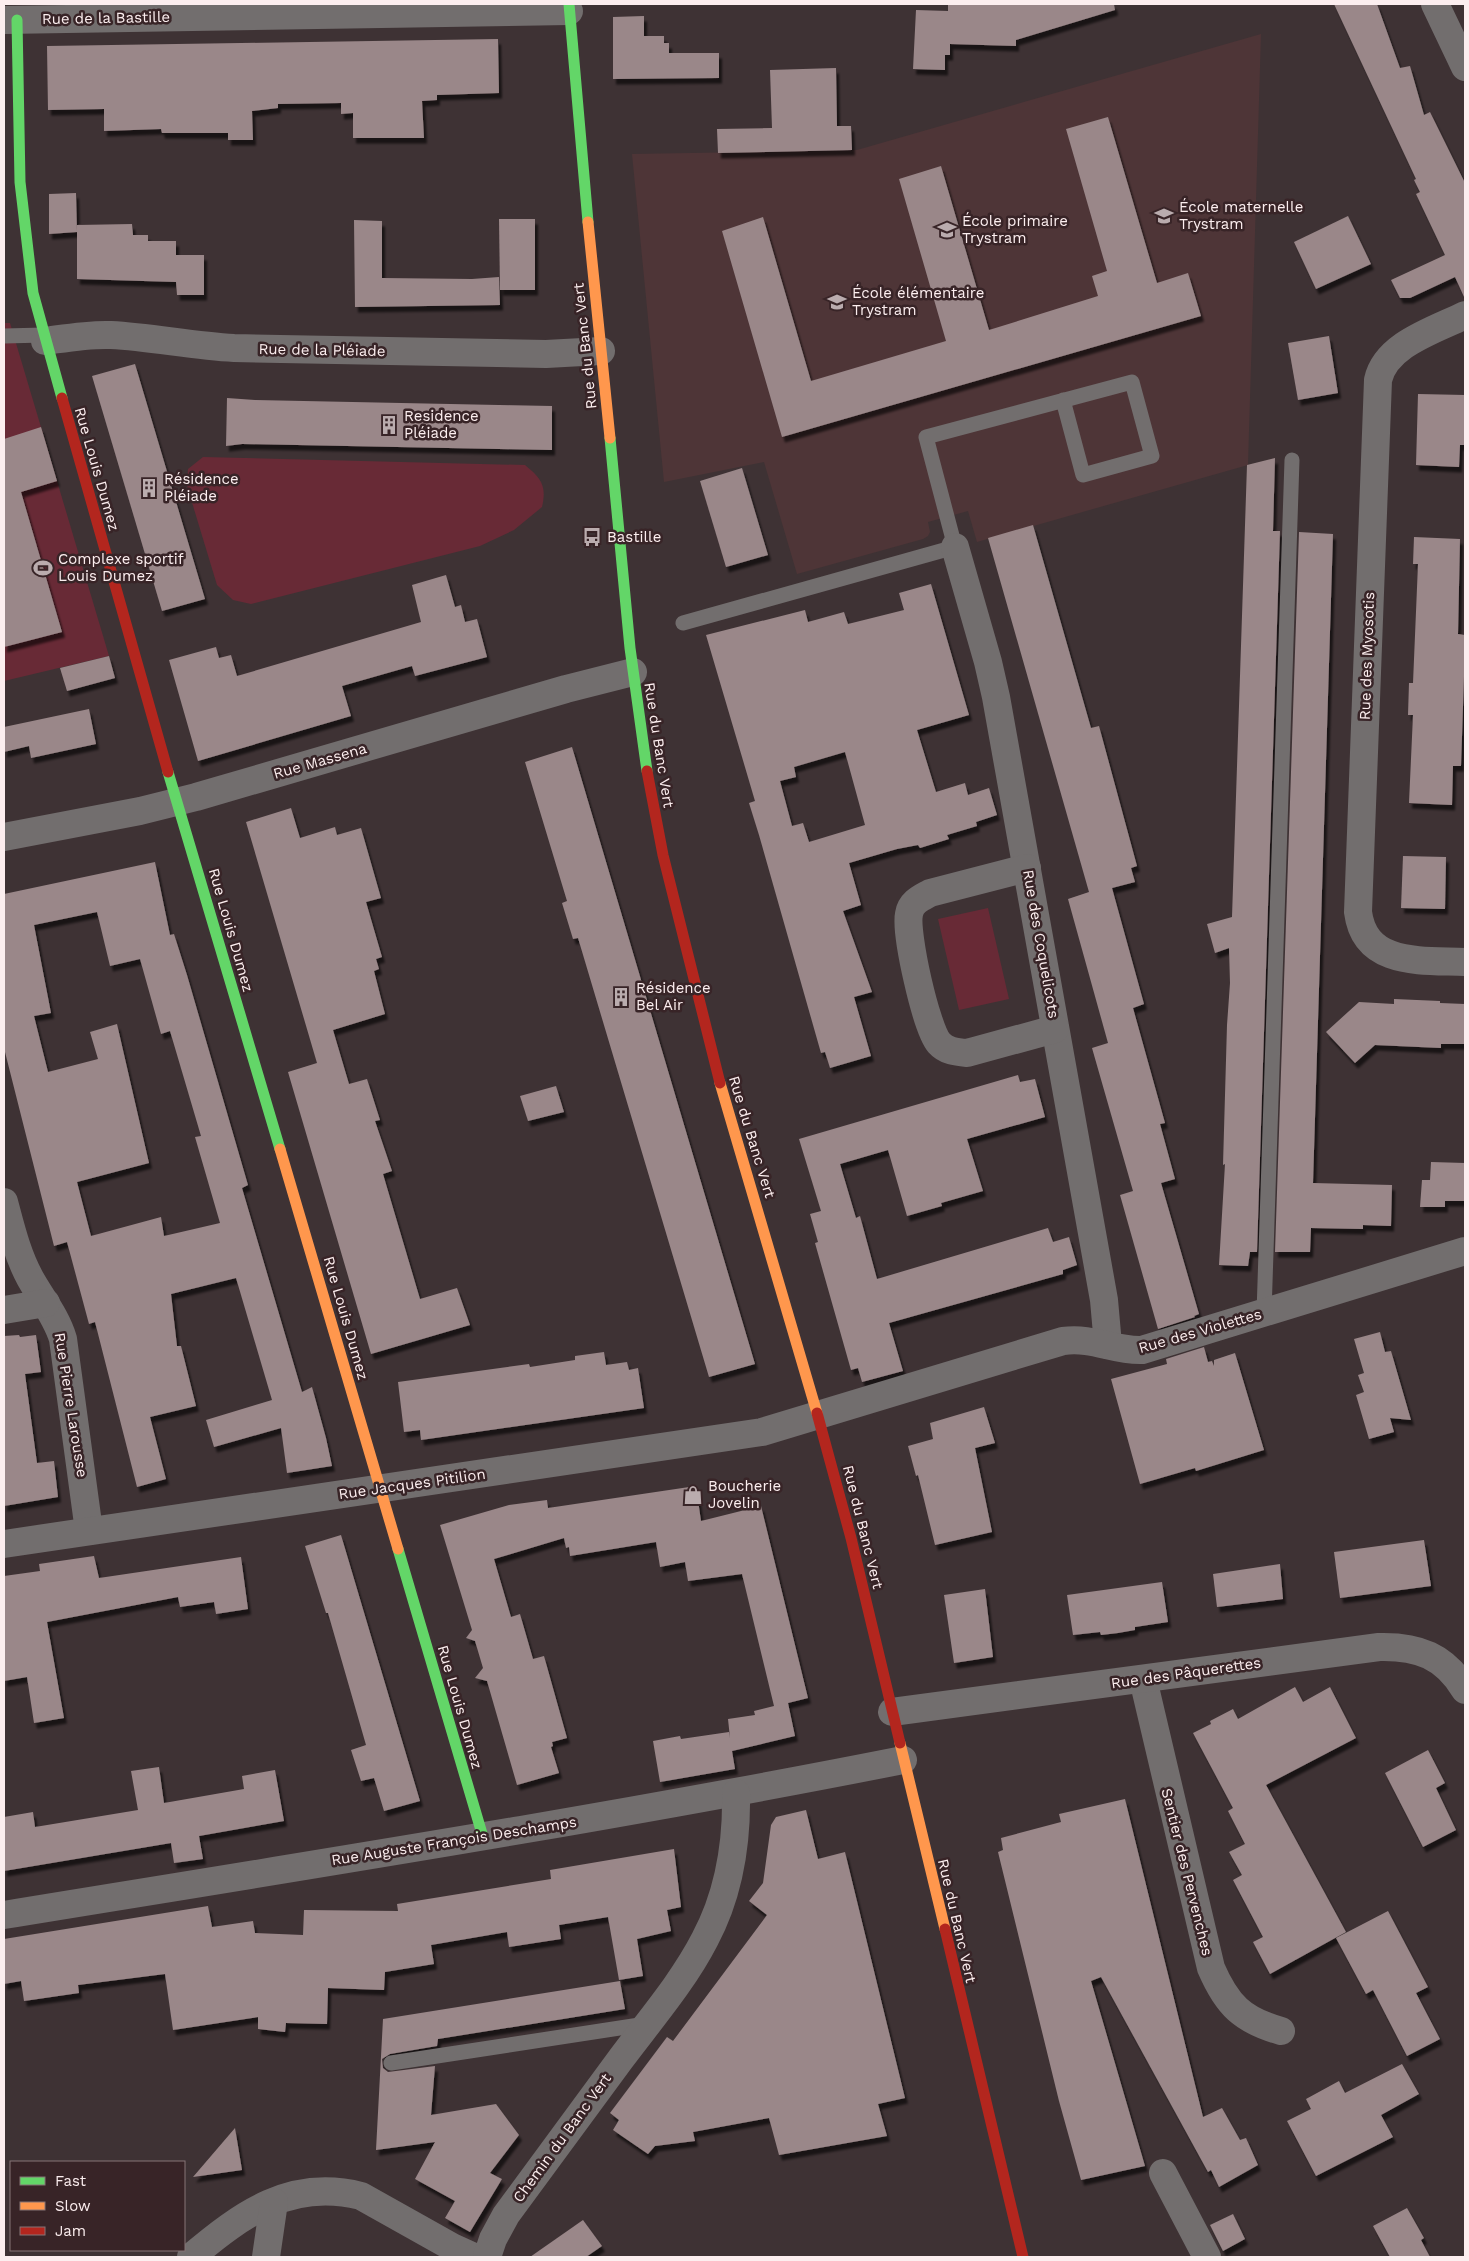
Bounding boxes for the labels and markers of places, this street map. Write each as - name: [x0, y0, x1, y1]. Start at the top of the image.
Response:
- place label: École maternelle Trystram: [1179, 198, 1303, 233]
- school or university icon: École maternelle Trystram: [1153, 205, 1175, 227]
- place label: École primaire Trystram: [962, 212, 1068, 247]
- school or university icon: École primaire Trystram: [936, 219, 958, 241]
- place label: École élémentaire Trystram: [852, 284, 984, 319]
- school or university icon: École élémentaire Trystram: [826, 291, 848, 313]
- place label: Residence Pléiade: [404, 407, 479, 442]
- building icon: Residence Pléiade: [378, 414, 400, 436]
- place label: Résidence Pléiade: [164, 470, 239, 505]
- building icon: Résidence Pléiade: [138, 477, 160, 499]
- bus stop icon: Bastille: [581, 526, 603, 548]
- place label: Bastille: [607, 528, 661, 546]
- place label: Complexe sportif Louis Dumez: [58, 550, 184, 585]
- sports icon: Complexe sportif Louis Dumez: [32, 557, 54, 579]
- place label: Résidence Bel Air: [636, 979, 711, 1014]
- building icon: Résidence Bel Air: [610, 986, 632, 1008]
- place label: Boucherie Jovelin: [708, 1477, 781, 1512]
- shop icon: Boucherie Jovelin: [682, 1484, 704, 1506]

